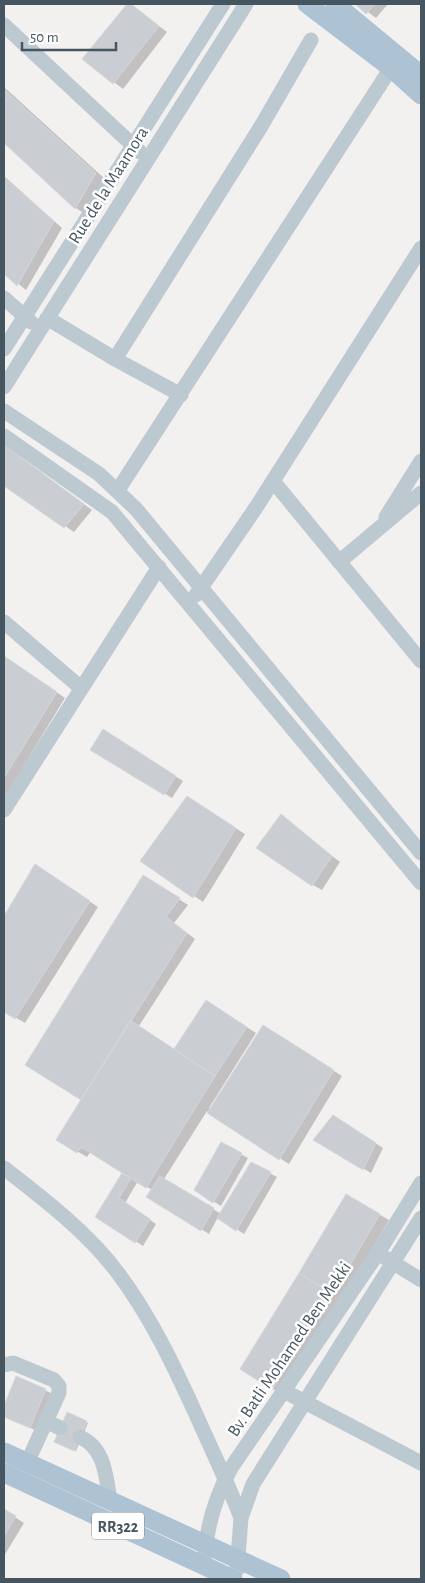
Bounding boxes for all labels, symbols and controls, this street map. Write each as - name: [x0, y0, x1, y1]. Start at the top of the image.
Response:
- scale bar: [22, 20, 116, 52]
- text: 50 m: [30, 30, 59, 45]
- street label: Rue de la Maamora: [66, 124, 152, 247]
- street label: Bv. Batli Mohamed Ben Mekki: [225, 1259, 355, 1440]
- road number: RR322: [92, 1512, 144, 1540]

